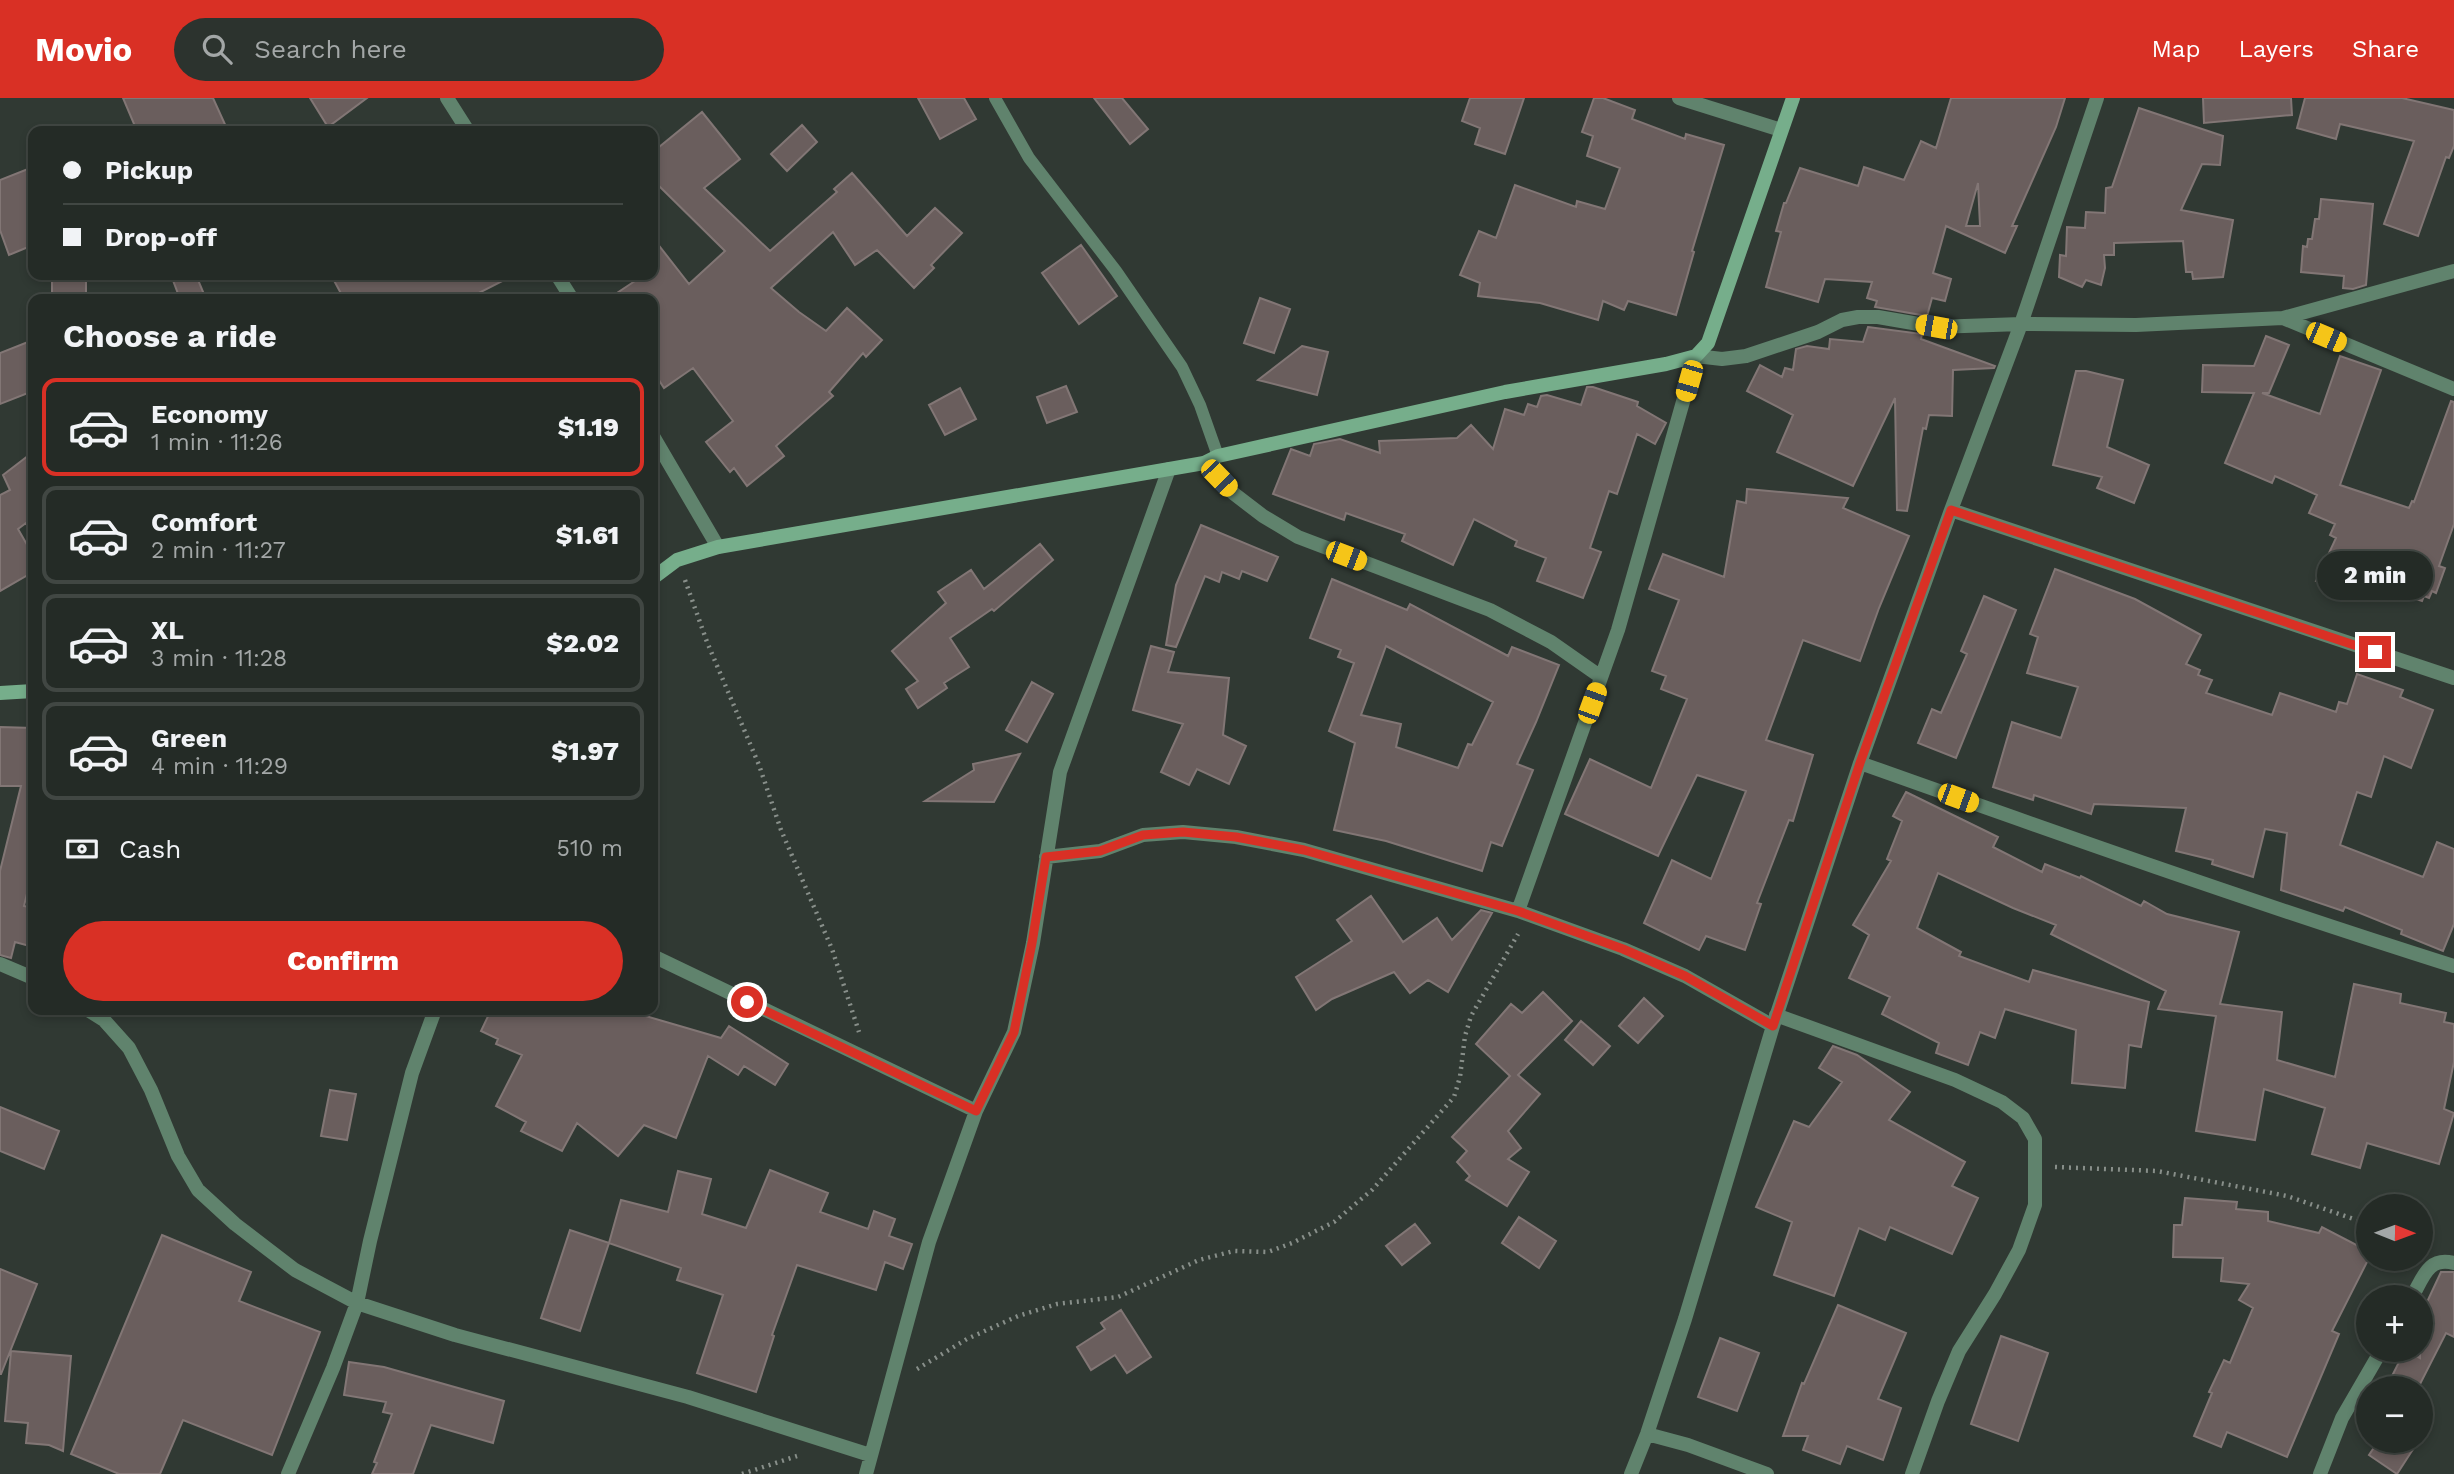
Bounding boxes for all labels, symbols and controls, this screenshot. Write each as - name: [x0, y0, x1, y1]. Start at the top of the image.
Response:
- search box: [174, 18, 664, 81]
- text: Movio: [35, 30, 132, 69]
- icon: search: [198, 30, 236, 68]
- text: Search here: [254, 34, 407, 64]
- text: Map: [2152, 35, 2200, 63]
- text: Layers: [2238, 35, 2314, 63]
- text: Share: [2352, 35, 2419, 63]
- text: Pickup: [105, 155, 193, 185]
- text: Drop-off: [105, 222, 217, 252]
- car: [1914, 313, 1959, 341]
- text: Choose a ride: [63, 317, 277, 355]
- car: [2303, 319, 2350, 355]
- car: [1674, 358, 1705, 404]
- icon: car: [67, 396, 130, 459]
- text: Economy: [151, 399, 268, 429]
- text: $1.19: [558, 412, 619, 442]
- text: 1 min · 11:26: [151, 429, 283, 456]
- car: [1197, 456, 1242, 500]
- icon: car: [67, 504, 130, 567]
- text: Comfort: [151, 507, 257, 537]
- text: $1.61: [556, 520, 619, 550]
- text: 2 min · 11:27: [151, 537, 286, 564]
- car: [1323, 539, 1370, 573]
- callout: 2 min: [2317, 550, 2433, 600]
- text: 2 min: [2344, 562, 2406, 589]
- icon: car: [67, 612, 130, 675]
- text: XL: [151, 615, 184, 645]
- text: $2.02: [546, 628, 619, 658]
- route end: [2359, 636, 2391, 668]
- text: 3 min · 11:28: [151, 645, 287, 672]
- car: [1575, 680, 1610, 726]
- icon: car: [67, 720, 130, 783]
- text: Green: [151, 723, 227, 753]
- text: $1.97: [551, 736, 619, 766]
- text: 4 min · 11:29: [151, 753, 288, 780]
- car: [1935, 781, 1982, 815]
- icon: cash: [63, 830, 101, 868]
- text: Cash: [119, 834, 181, 864]
- text: 510 m: [557, 835, 623, 862]
- button: Confirm: [63, 921, 623, 1001]
- route start: [731, 986, 763, 1018]
- north arrow: [2356, 1194, 2432, 1270]
- map controls: [2356, 1194, 2433, 1453]
- button: +: [2356, 1285, 2433, 1362]
- button: −: [2356, 1376, 2433, 1453]

